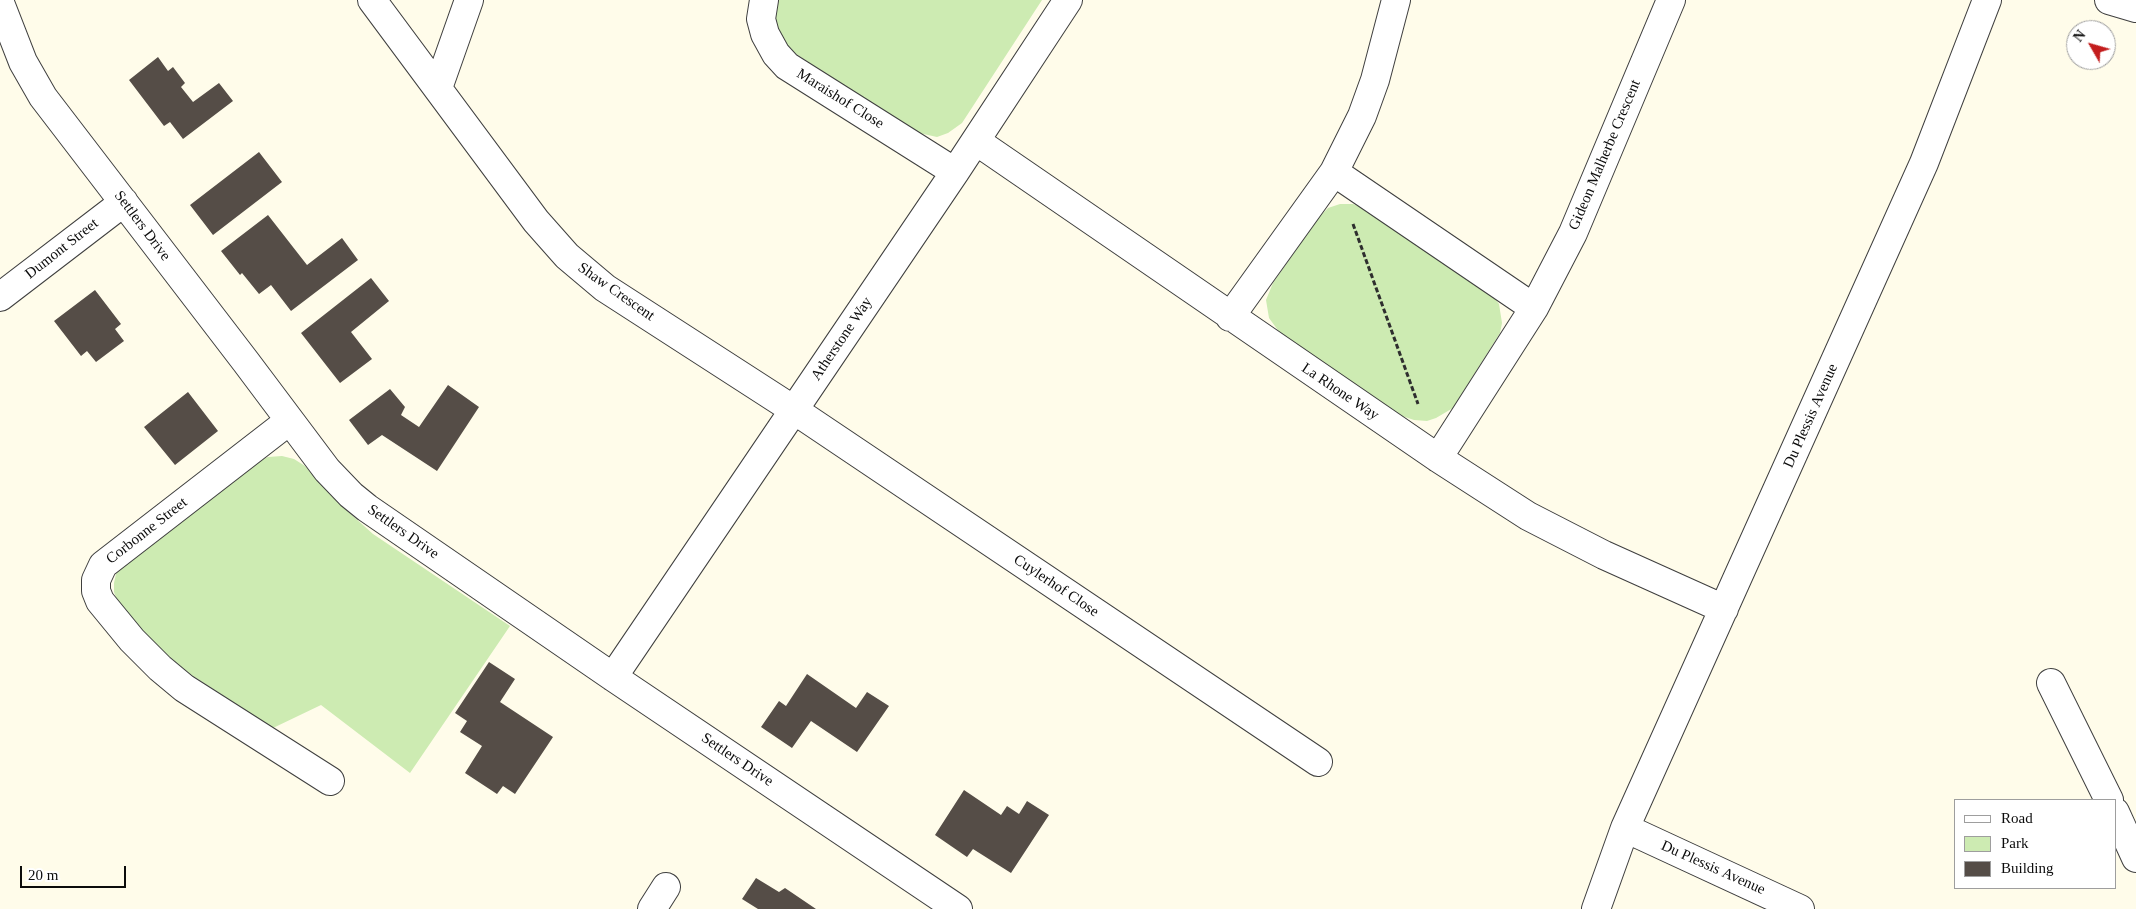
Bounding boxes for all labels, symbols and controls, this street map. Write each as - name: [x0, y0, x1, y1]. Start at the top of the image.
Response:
- north arrow: [2066, 20, 2116, 70]
- text: N: [2071, 27, 2089, 45]
- street label: Maraishof Close: [793, 65, 887, 133]
- street label: Gideon Malherbe Crescent: [1565, 77, 1645, 233]
- street label: Settlers Drive: [110, 187, 174, 265]
- street label: Dumont Street: [22, 215, 102, 283]
- street label: Shaw Crescent: [574, 259, 658, 325]
- street label: Atherstone Way: [808, 294, 876, 384]
- street label: La Rhone Way: [1298, 359, 1382, 425]
- street label: Du Plessis Avenue: [1780, 361, 1842, 471]
- street label: Corbonne Street: [103, 494, 191, 568]
- street label: Settlers Drive: [364, 501, 442, 563]
- street label: Cuylerhof Close: [1010, 551, 1102, 621]
- street label: Settlers Drive: [698, 729, 776, 791]
- legend: [1954, 799, 2116, 889]
- text: Road: [2001, 810, 2033, 826]
- text: Park: [2001, 835, 2029, 851]
- street label: Du Plessis Avenue: [1658, 837, 1768, 899]
- scale bar: [22, 856, 129, 888]
- text: Building: [2001, 860, 2054, 876]
- text: 20 m: [28, 867, 58, 883]

